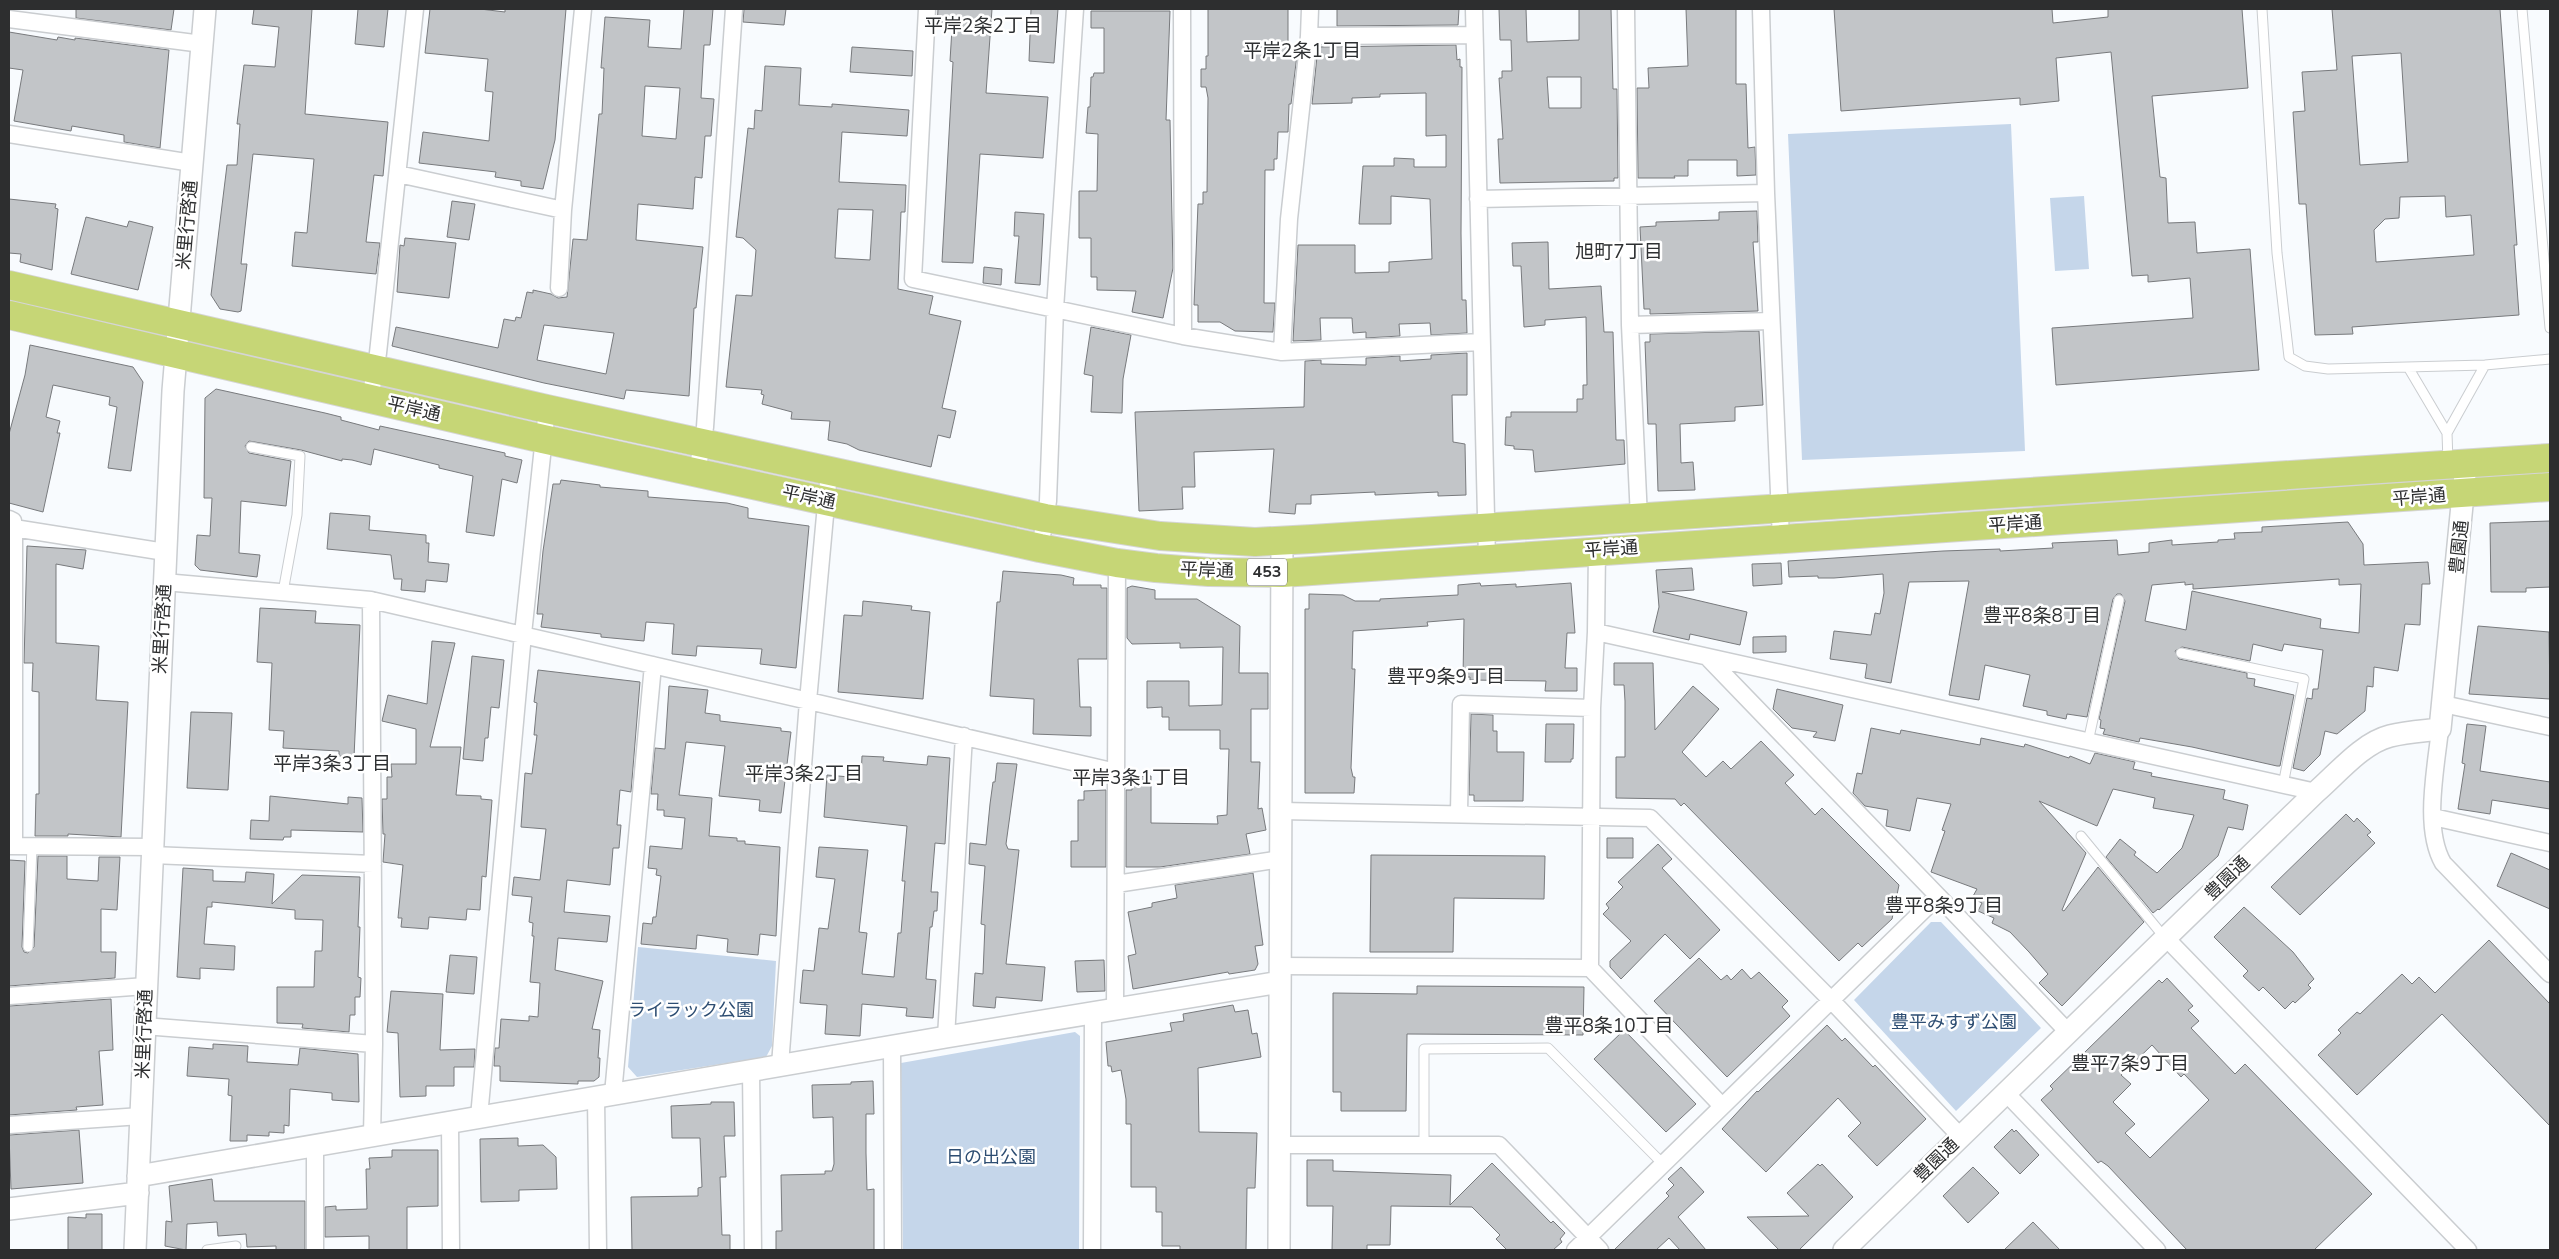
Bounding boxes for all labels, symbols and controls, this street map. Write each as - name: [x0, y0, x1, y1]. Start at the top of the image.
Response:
- district label: 平岸2条2丁目: [924, 13, 1042, 39]
- district label: 平岸2条1丁目: [1243, 38, 1361, 64]
- street label: 米里行啓通: [171, 179, 203, 271]
- district label: 旭町7丁目: [1575, 239, 1663, 265]
- street label: 平岸通: [385, 391, 443, 427]
- street label: 平岸通: [780, 480, 838, 514]
- street label: 平岸通: [2391, 483, 2447, 511]
- street label: 平岸通: [1987, 510, 2043, 538]
- street label: 豊園通: [2444, 519, 2474, 575]
- street label: 平岸通: [1583, 535, 1639, 563]
- street label: 平岸通: [1180, 557, 1234, 583]
- road number: 453: [1247, 558, 1287, 586]
- street label: 米里行啓通: [148, 583, 176, 675]
- district label: 豊平8条8丁目: [1983, 603, 2101, 629]
- district label: 豊平9条9丁目: [1387, 664, 1505, 690]
- district label: 平岸3条3丁目: [273, 751, 391, 777]
- district label: 平岸3条2丁目: [745, 761, 863, 787]
- district label: 平岸3条1丁目: [1072, 765, 1190, 791]
- street label: 豊園通: [2199, 851, 2255, 905]
- district label: 豊平8条9丁目: [1885, 893, 2003, 919]
- street label: 米里行啓通: [130, 989, 158, 1079]
- park label: ライラック公園: [628, 998, 754, 1022]
- park label: 豊平みすず公園: [1891, 1010, 2017, 1034]
- district label: 豊平8条10丁目: [1544, 1013, 1674, 1039]
- district label: 豊平7条9丁目: [2071, 1051, 2189, 1077]
- street label: 豊園通: [1908, 1133, 1964, 1187]
- park label: 日の出公園: [946, 1145, 1036, 1169]

